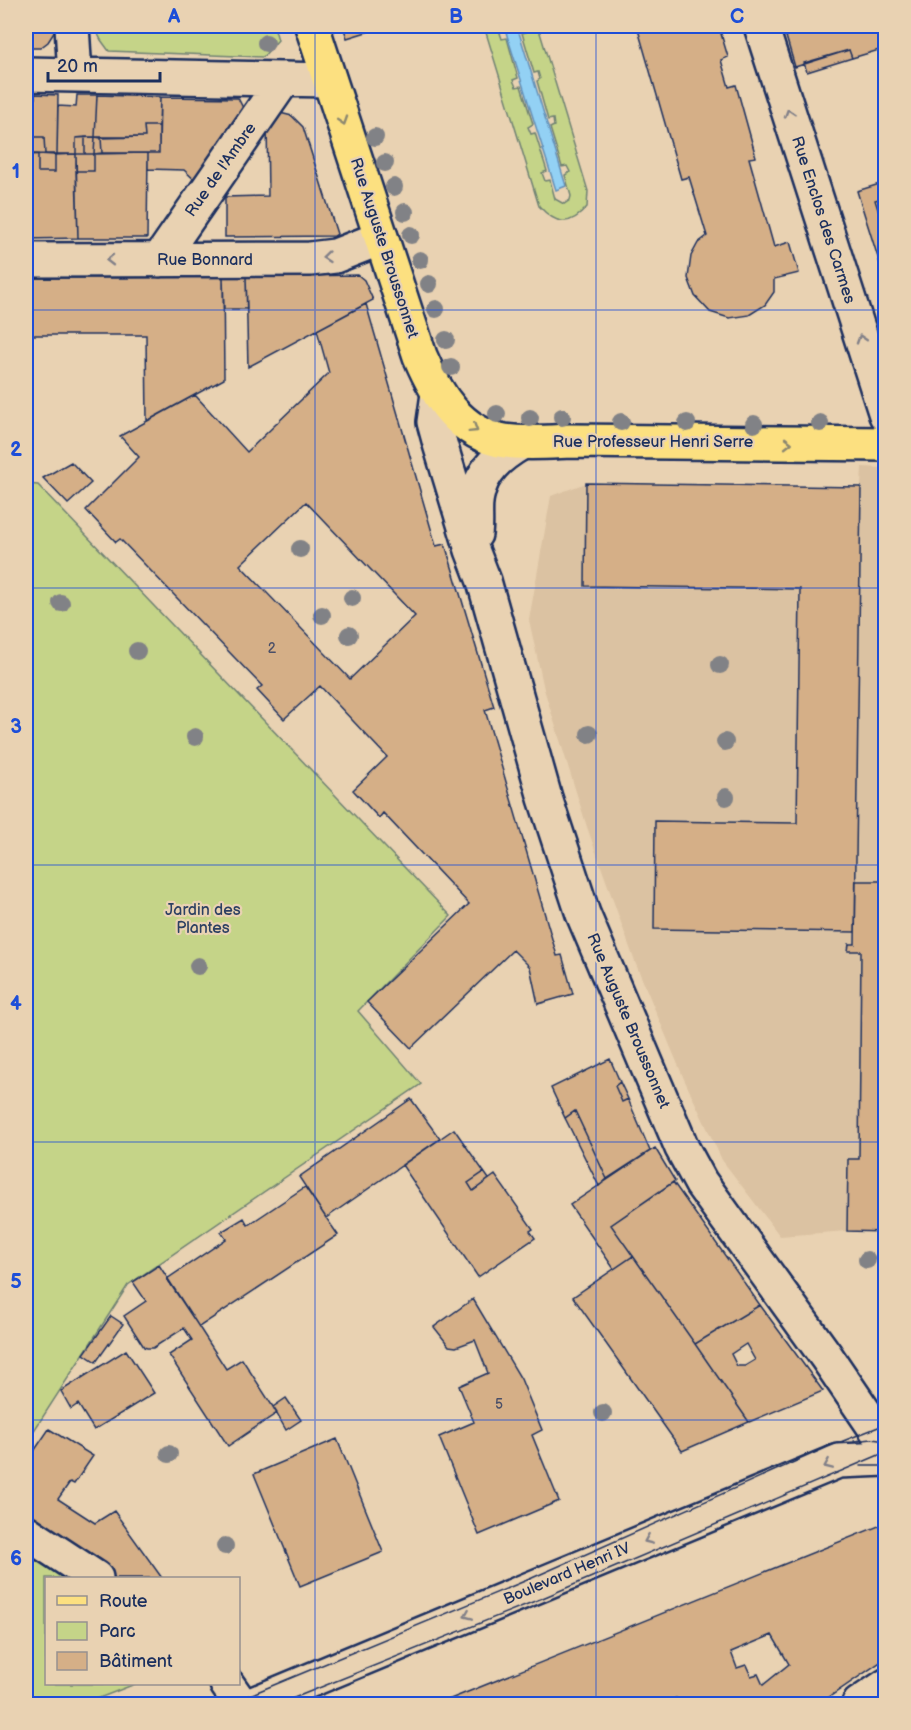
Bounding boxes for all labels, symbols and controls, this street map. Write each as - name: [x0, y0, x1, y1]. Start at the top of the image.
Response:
- text: A: [167, 5, 181, 29]
- text: B: [449, 5, 463, 29]
- text: C: [730, 5, 744, 29]
- scale bar: [48, 45, 160, 83]
- text: 20 m: [57, 56, 98, 77]
- one-way arrow: [784, 108, 796, 119]
- one-way arrow: [335, 115, 348, 126]
- street label: Rue de l'Ambre: [182, 119, 261, 221]
- street label: Rue Enclos des Carmes: [787, 134, 859, 306]
- street label: Rue Auguste Broussonnet: [346, 155, 422, 341]
- text: 1: [12, 160, 20, 184]
- one-way arrow: [321, 250, 331, 263]
- street label: Rue Bonnard: [157, 251, 253, 270]
- one-way arrow: [106, 254, 115, 266]
- one-way arrow: [856, 334, 868, 345]
- one-way arrow: [467, 421, 478, 432]
- street label: Rue Professeur Henri Serre: [553, 433, 754, 452]
- one-way arrow: [784, 437, 793, 449]
- text: 2: [10, 438, 22, 462]
- house number: 2: [268, 640, 277, 657]
- text: 3: [10, 715, 22, 739]
- park label: Jardin des Plantes: [165, 901, 241, 938]
- street label: Rue Auguste Broussonnet: [582, 931, 674, 1112]
- text: 4: [10, 992, 22, 1016]
- text: 5: [10, 1270, 22, 1294]
- house number: 5: [495, 1396, 503, 1413]
- one-way arrow: [823, 1458, 834, 1470]
- one-way arrow: [643, 1533, 654, 1545]
- street label: Boulevard Henri IV: [501, 1539, 633, 1609]
- text: 6: [10, 1547, 22, 1571]
- legend: [45, 1577, 240, 1685]
- text: Route: [99, 1591, 148, 1612]
- one-way arrow: [463, 1608, 474, 1620]
- text: Parc: [99, 1621, 136, 1642]
- text: Bâtiment: [99, 1651, 173, 1672]

